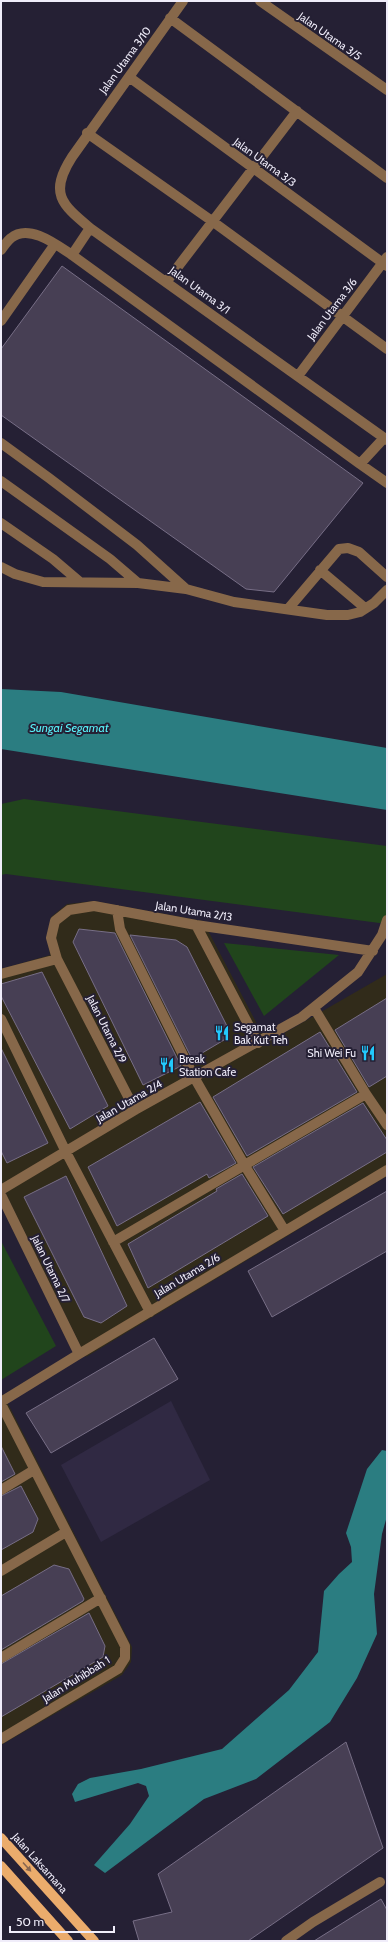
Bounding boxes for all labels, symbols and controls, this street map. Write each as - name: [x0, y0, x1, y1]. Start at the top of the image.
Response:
- street label: Jalan Utama 3/5: [295, 8, 364, 63]
- street label: Jalan Utama 3/10: [95, 23, 154, 97]
- street label: Jalan Utama 3/3: [230, 134, 299, 189]
- street label: Jalan Utama 3/1: [166, 263, 233, 317]
- street label: Jalan Utama 3/6: [303, 275, 360, 344]
- water label: Sungai Segamat: [29, 720, 109, 735]
- street label: Jalan Utama 2/13: [154, 898, 233, 924]
- street label: Jalan Utama 2/9: [83, 992, 130, 1065]
- place label: Segamat Bak Kut Teh: [234, 1020, 288, 1047]
- restaurant icon: Segamat Bak Kut Teh: [213, 1024, 231, 1042]
- restaurant icon: Shi Wei Fu: [359, 1044, 377, 1062]
- place label: Shi Wei Fu: [307, 1046, 356, 1060]
- place label: Break Station Cafe: [179, 1052, 236, 1079]
- restaurant icon: Break Station Cafe: [158, 1056, 176, 1074]
- street label: Jalan Utama 2/4: [93, 1076, 165, 1126]
- street label: Jalan Utama 2/7: [28, 1232, 74, 1306]
- street label: Jalan Utama 2/6: [151, 1250, 222, 1301]
- street label: Jalan Muhibbah 1: [39, 1653, 112, 1706]
- street label: Jalan Laksamana: [9, 1829, 71, 1897]
- one-way arrow: [22, 1862, 32, 1872]
- scale bar: [10, 1908, 114, 1934]
- text: 50 m: [16, 1914, 44, 1929]

